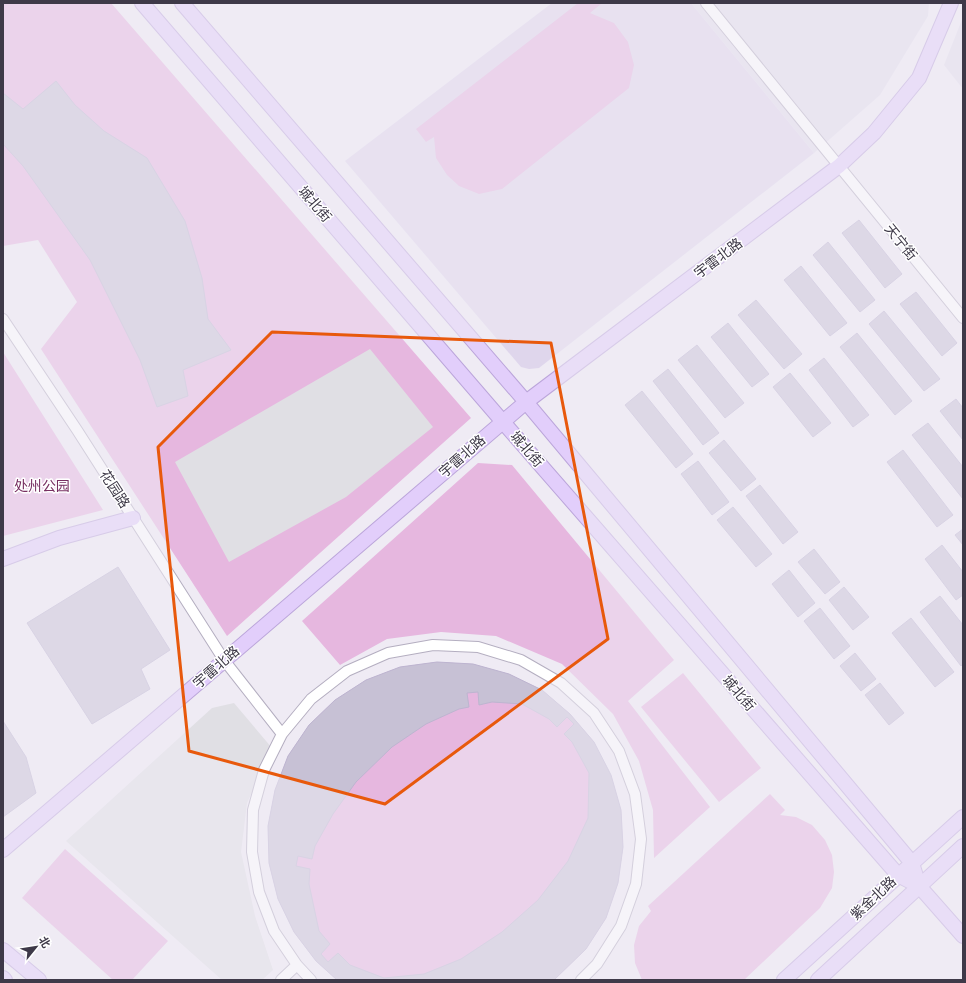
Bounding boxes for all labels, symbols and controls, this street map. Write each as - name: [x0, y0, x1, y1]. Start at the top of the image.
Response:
- street label: 城北街: [295, 183, 335, 225]
- street label: 天宁街: [882, 221, 920, 263]
- street label: 宇雷北路: [691, 235, 745, 281]
- street label: 城北街: [507, 428, 547, 470]
- street label: 宇雷北路: [436, 432, 488, 480]
- street label: 花园路: [97, 467, 133, 511]
- park label: 处州公园: [14, 478, 70, 494]
- street label: 宇雷北路: [190, 643, 242, 691]
- street label: 城北街: [719, 672, 759, 714]
- street label: 紫金北路: [847, 873, 899, 923]
- north arrow: [16, 927, 56, 967]
- text: 北: [36, 934, 53, 950]

